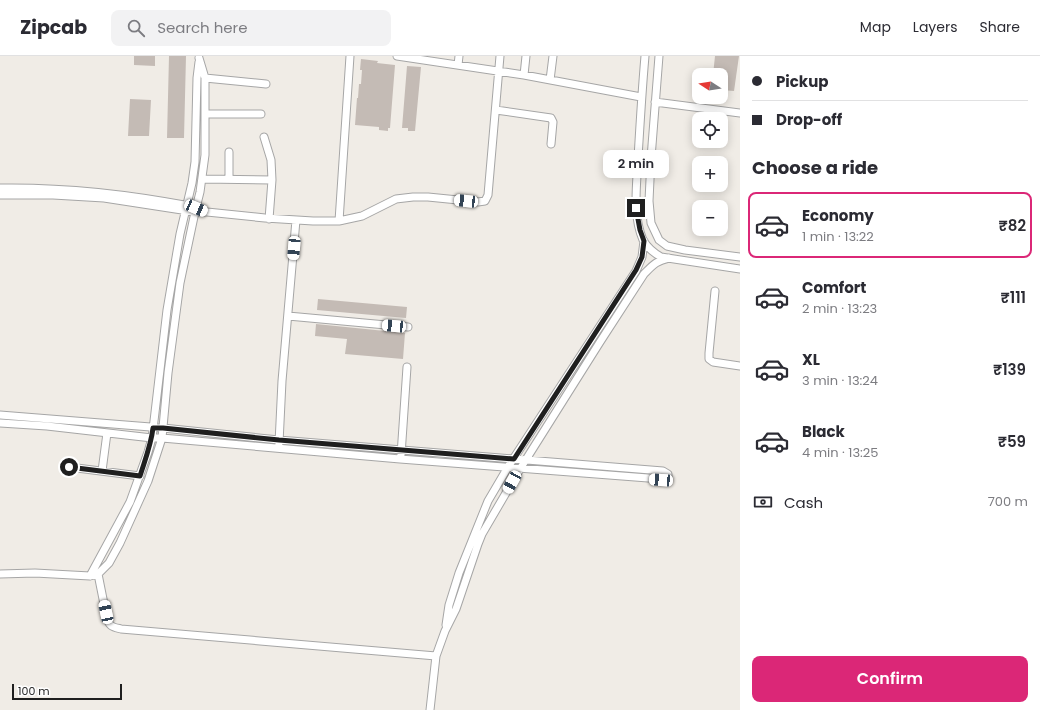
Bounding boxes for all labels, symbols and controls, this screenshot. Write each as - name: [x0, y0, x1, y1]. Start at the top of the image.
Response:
- search box: [111, 10, 391, 46]
- text: Zipcab: [20, 14, 87, 41]
- icon: search: [125, 17, 147, 39]
- text: Search here: [157, 17, 248, 38]
- text: Map: [860, 17, 891, 37]
- text: Layers: [913, 17, 957, 37]
- text: Share: [979, 17, 1020, 37]
- north arrow: [692, 68, 728, 104]
- map controls: [692, 68, 728, 236]
- text: Pickup: [776, 71, 828, 92]
- text: Drop-off: [776, 109, 842, 130]
- button: locate: [692, 112, 728, 148]
- callout: 2 min: [603, 150, 669, 178]
- text: 2 min: [618, 154, 654, 173]
- text: Choose a ride: [752, 155, 878, 180]
- button: +: [692, 156, 728, 192]
- car: [453, 194, 479, 208]
- car: [183, 198, 209, 218]
- route end: [627, 199, 645, 217]
- button: −: [692, 200, 728, 236]
- text: Economy: [802, 205, 874, 226]
- icon: car: [754, 207, 790, 243]
- text: ₹82: [999, 215, 1026, 236]
- text: 1 min · 13:22: [802, 227, 874, 246]
- car: [287, 236, 301, 260]
- text: Comfort: [802, 277, 866, 298]
- icon: car: [754, 279, 790, 315]
- text: ₹111: [1001, 287, 1026, 308]
- text: 2 min · 13:23: [802, 299, 877, 318]
- car: [382, 319, 406, 333]
- text: XL: [802, 349, 820, 370]
- icon: car: [754, 351, 790, 387]
- text: ₹139: [993, 359, 1026, 380]
- text: 3 min · 13:24: [802, 371, 878, 390]
- text: Black: [802, 421, 845, 442]
- icon: car: [754, 423, 790, 459]
- text: ₹59: [998, 431, 1026, 452]
- text: 4 min · 13:25: [802, 443, 878, 462]
- route start: [60, 458, 78, 476]
- car: [501, 469, 523, 495]
- car: [649, 473, 673, 487]
- icon: cash: [752, 491, 774, 513]
- text: Cash: [784, 492, 823, 513]
- text: 700 m: [988, 492, 1028, 511]
- car: [98, 599, 114, 625]
- button: Confirm: [752, 656, 1028, 702]
- scale bar: [12, 682, 122, 701]
- text: 100 m: [18, 683, 50, 699]

